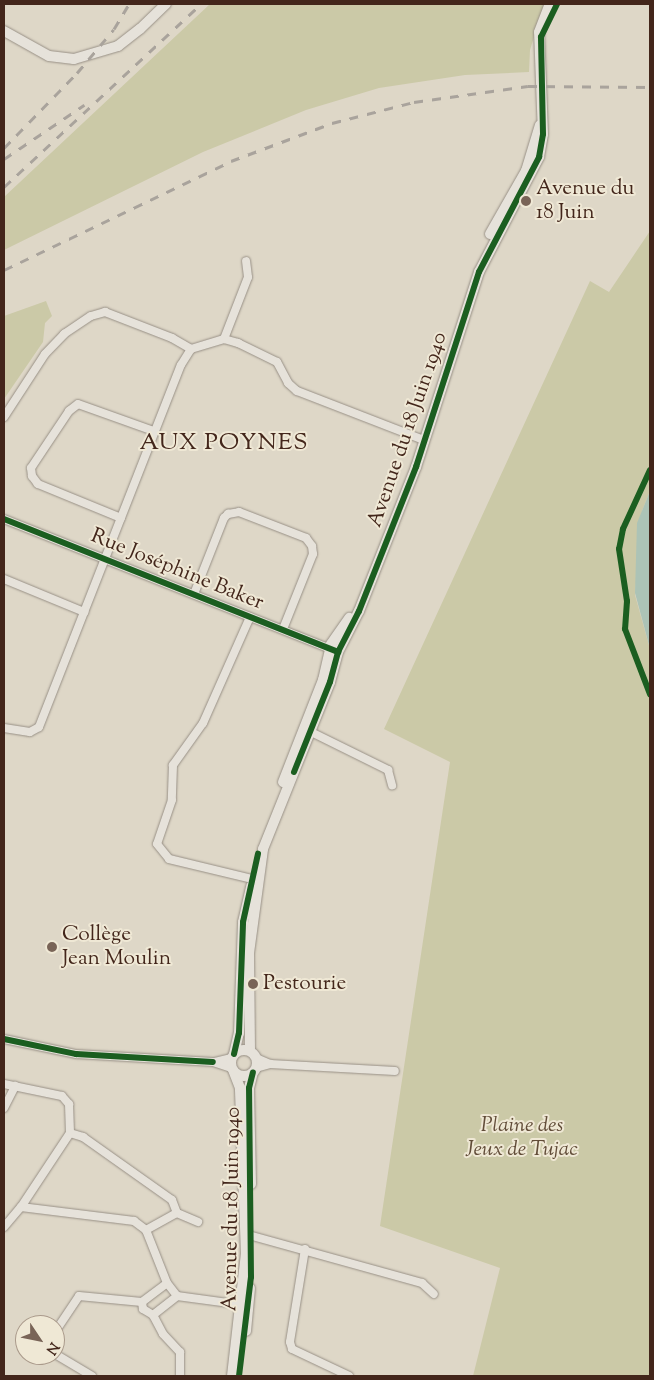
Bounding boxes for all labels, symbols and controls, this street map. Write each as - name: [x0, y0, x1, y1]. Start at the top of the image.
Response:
- place label: Avenue du 18 Juin: [536, 176, 634, 226]
- marker: Avenue du 18 Juin: [520, 195, 532, 207]
- street label: Avenue du 18 Juin 1940: [363, 329, 453, 531]
- district label: AUX POYNES: [138, 430, 310, 458]
- street label: Rue Joséphine Baker: [87, 524, 267, 616]
- place label: Collège Jean Moulin: [62, 922, 171, 972]
- marker: Collège Jean Moulin: [46, 941, 58, 953]
- place label: Pestourie: [263, 971, 346, 997]
- marker: Pestourie: [247, 978, 259, 990]
- street label: Avenue du 18 Juin 1940: [218, 1106, 246, 1312]
- park label: Plaine des Jeux de Tujac: [466, 1113, 578, 1163]
- north arrow: [15, 1315, 65, 1365]
- text: N: [40, 1338, 63, 1358]

